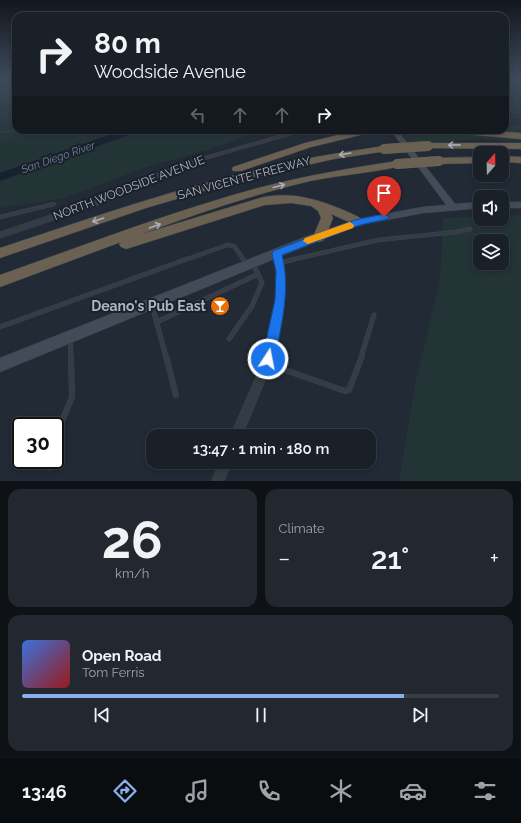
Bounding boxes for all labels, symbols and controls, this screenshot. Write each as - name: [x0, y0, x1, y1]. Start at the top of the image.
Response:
- text: 80 m: [94, 27, 161, 60]
- icon: right: [28, 28, 80, 80]
- text: Woodside Avenue: [94, 61, 246, 82]
- icon: left: [187, 104, 209, 126]
- icon: ahead: [229, 104, 251, 126]
- icon: ahead: [271, 104, 293, 126]
- icon: right: [313, 104, 335, 126]
- water label: San Diego River: [18, 138, 98, 177]
- one-way arrow: [448, 142, 461, 149]
- north arrow: [473, 146, 509, 182]
- map controls: [473, 146, 509, 270]
- one-way arrow: [339, 150, 352, 158]
- street label: NORTH WOODSIDE AVENUE: [51, 153, 207, 223]
- street label: SAN VICENTE FREEWAY: [176, 153, 312, 203]
- pin: [367, 176, 401, 217]
- one-way arrow: [272, 182, 285, 189]
- icon: arrive: [373, 182, 395, 204]
- button: sound: [473, 190, 509, 226]
- one-way arrow: [92, 217, 105, 224]
- one-way arrow: [149, 221, 161, 229]
- button: layers: [473, 234, 509, 270]
- bar icon: Deano's Pub East: [209, 295, 231, 317]
- place label: Deano's Pub East: [91, 298, 207, 314]
- position arrow: [247, 338, 289, 380]
- speed limit sign: 30: [12, 417, 64, 469]
- text: 13:47 · 1 min · 180 m: [193, 440, 329, 458]
- text: 26: [102, 509, 163, 570]
- text: Climate: [279, 521, 325, 536]
- text: 21°: [371, 541, 409, 576]
- text: −: [279, 545, 290, 571]
- text: +: [490, 545, 499, 571]
- text: km/h: [115, 566, 149, 581]
- text: Open Road: [82, 647, 162, 665]
- text: Tom Ferris: [82, 665, 145, 680]
- icon: previous: [91, 704, 113, 726]
- icon: pause: [250, 704, 272, 726]
- icon: next: [409, 704, 431, 726]
- icon: directions: [111, 777, 139, 805]
- icon: music: [183, 777, 211, 805]
- icon: phone: [255, 777, 283, 805]
- icon: climate: [327, 777, 355, 805]
- icon: car: [399, 777, 427, 805]
- icon: filters: [471, 777, 499, 805]
- text: 13:46: [22, 781, 67, 802]

